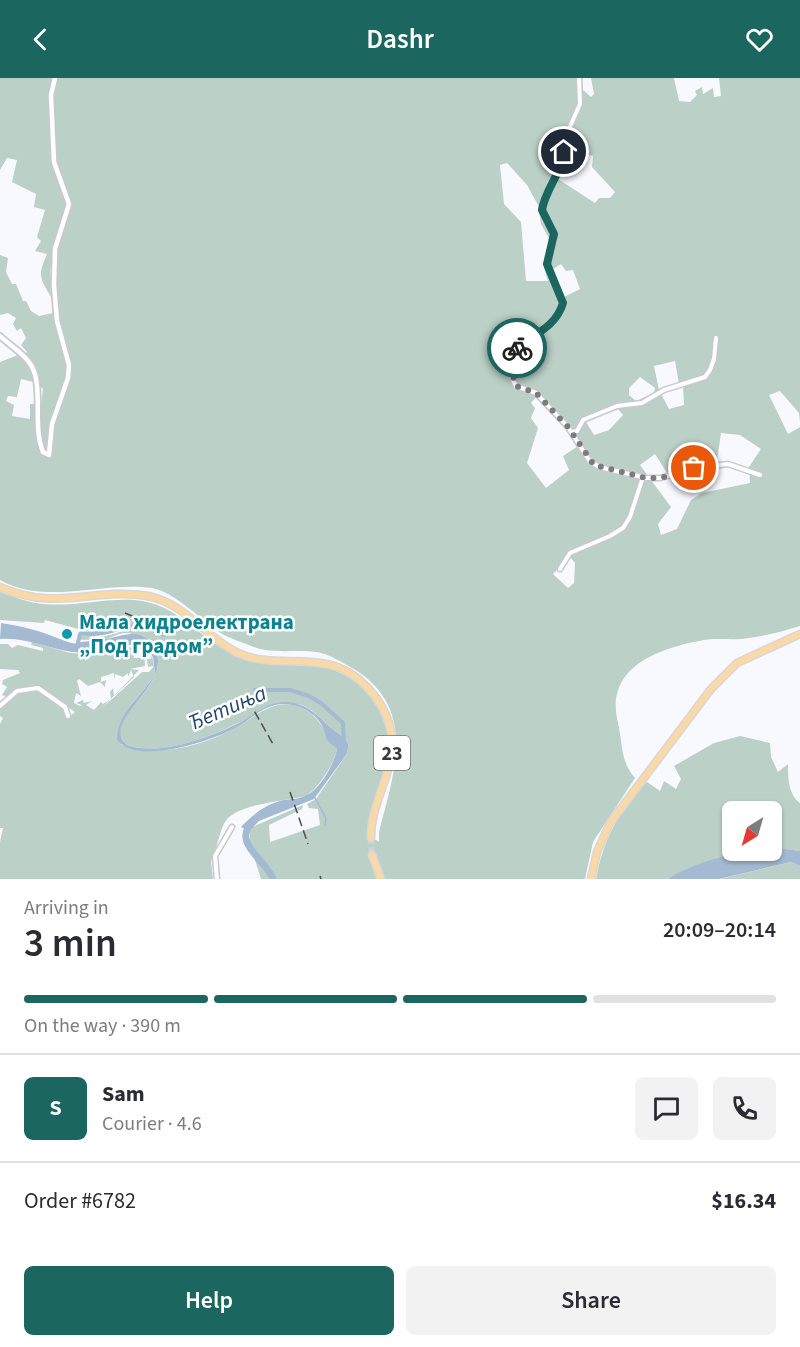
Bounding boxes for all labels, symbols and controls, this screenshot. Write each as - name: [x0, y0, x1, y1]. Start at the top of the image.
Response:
- text: Dashr: [366, 20, 434, 59]
- icon: back: [24, 23, 57, 56]
- icon: heart: [743, 23, 776, 56]
- pin: [538, 126, 589, 177]
- icon: home: [547, 135, 580, 168]
- courier: [487, 318, 547, 378]
- icon: bike: [501, 332, 534, 365]
- pin: [668, 442, 719, 493]
- icon: bag: [677, 451, 710, 484]
- place label: Мала хидроелектрана „Под градом”: [79, 607, 294, 661]
- marker: Мала хидроелектрана „Под градом”: [60, 627, 74, 641]
- water label: Ђетиња: [183, 677, 272, 739]
- road number: 23: [374, 736, 410, 770]
- north arrow: [722, 801, 782, 861]
- map controls: [722, 801, 782, 861]
- text: Arriving in: [24, 894, 109, 922]
- text: 20:09–20:14: [663, 914, 776, 946]
- text: 3 min: [24, 916, 117, 972]
- text: On the way · 390 m: [24, 1012, 181, 1040]
- button: chat: [635, 1077, 698, 1140]
- button: phone: [713, 1077, 776, 1140]
- text: Sam: [102, 1078, 145, 1110]
- text: S: [49, 1092, 62, 1124]
- text: Courier · 4.6: [102, 1110, 202, 1138]
- text: Order #6782: [24, 1185, 136, 1217]
- text: $16.34: [711, 1185, 776, 1217]
- button: Help: [24, 1266, 394, 1335]
- button: Share: [406, 1266, 776, 1335]

